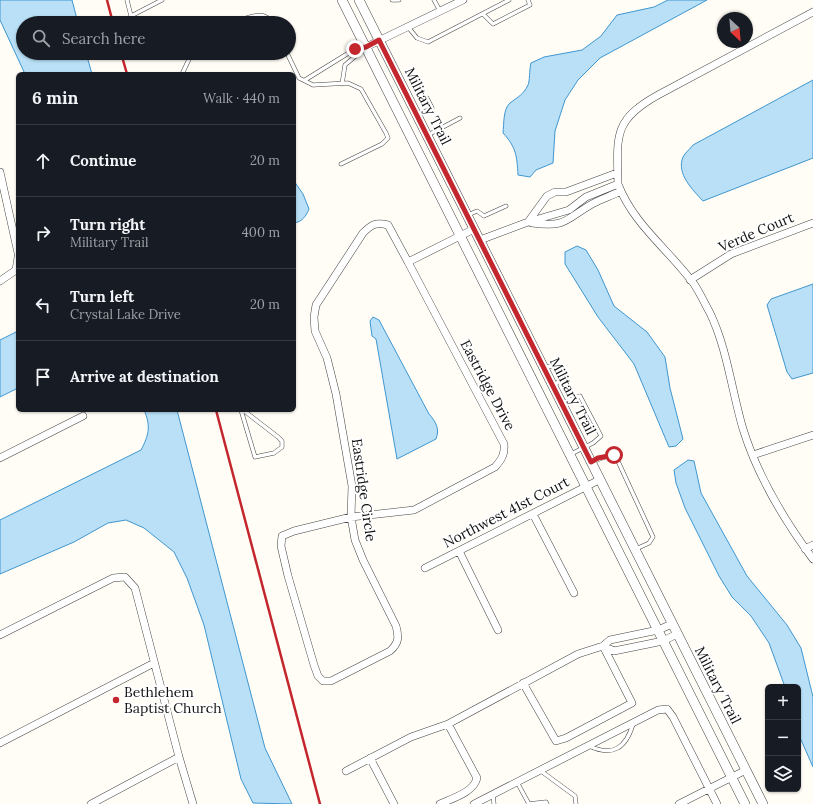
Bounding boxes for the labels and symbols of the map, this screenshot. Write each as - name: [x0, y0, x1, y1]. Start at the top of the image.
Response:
- north arrow: [717, 12, 753, 48]
- route end: [346, 40, 364, 58]
- street label: Military Trail: [401, 64, 455, 148]
- street label: Verde Court: [715, 208, 797, 256]
- street label: Eastridge Drive: [457, 337, 520, 434]
- street label: Military Trail: [546, 354, 600, 438]
- street label: Eastridge Circle: [348, 437, 380, 543]
- route start: [605, 446, 623, 464]
- street label: Northwest 41st Court: [440, 472, 573, 552]
- street label: Military Trail: [691, 643, 745, 727]
- place label: Bethlehem Baptist Church: [124, 683, 222, 717]
- marker: Bethlehem Baptist Church: [111, 695, 121, 705]

